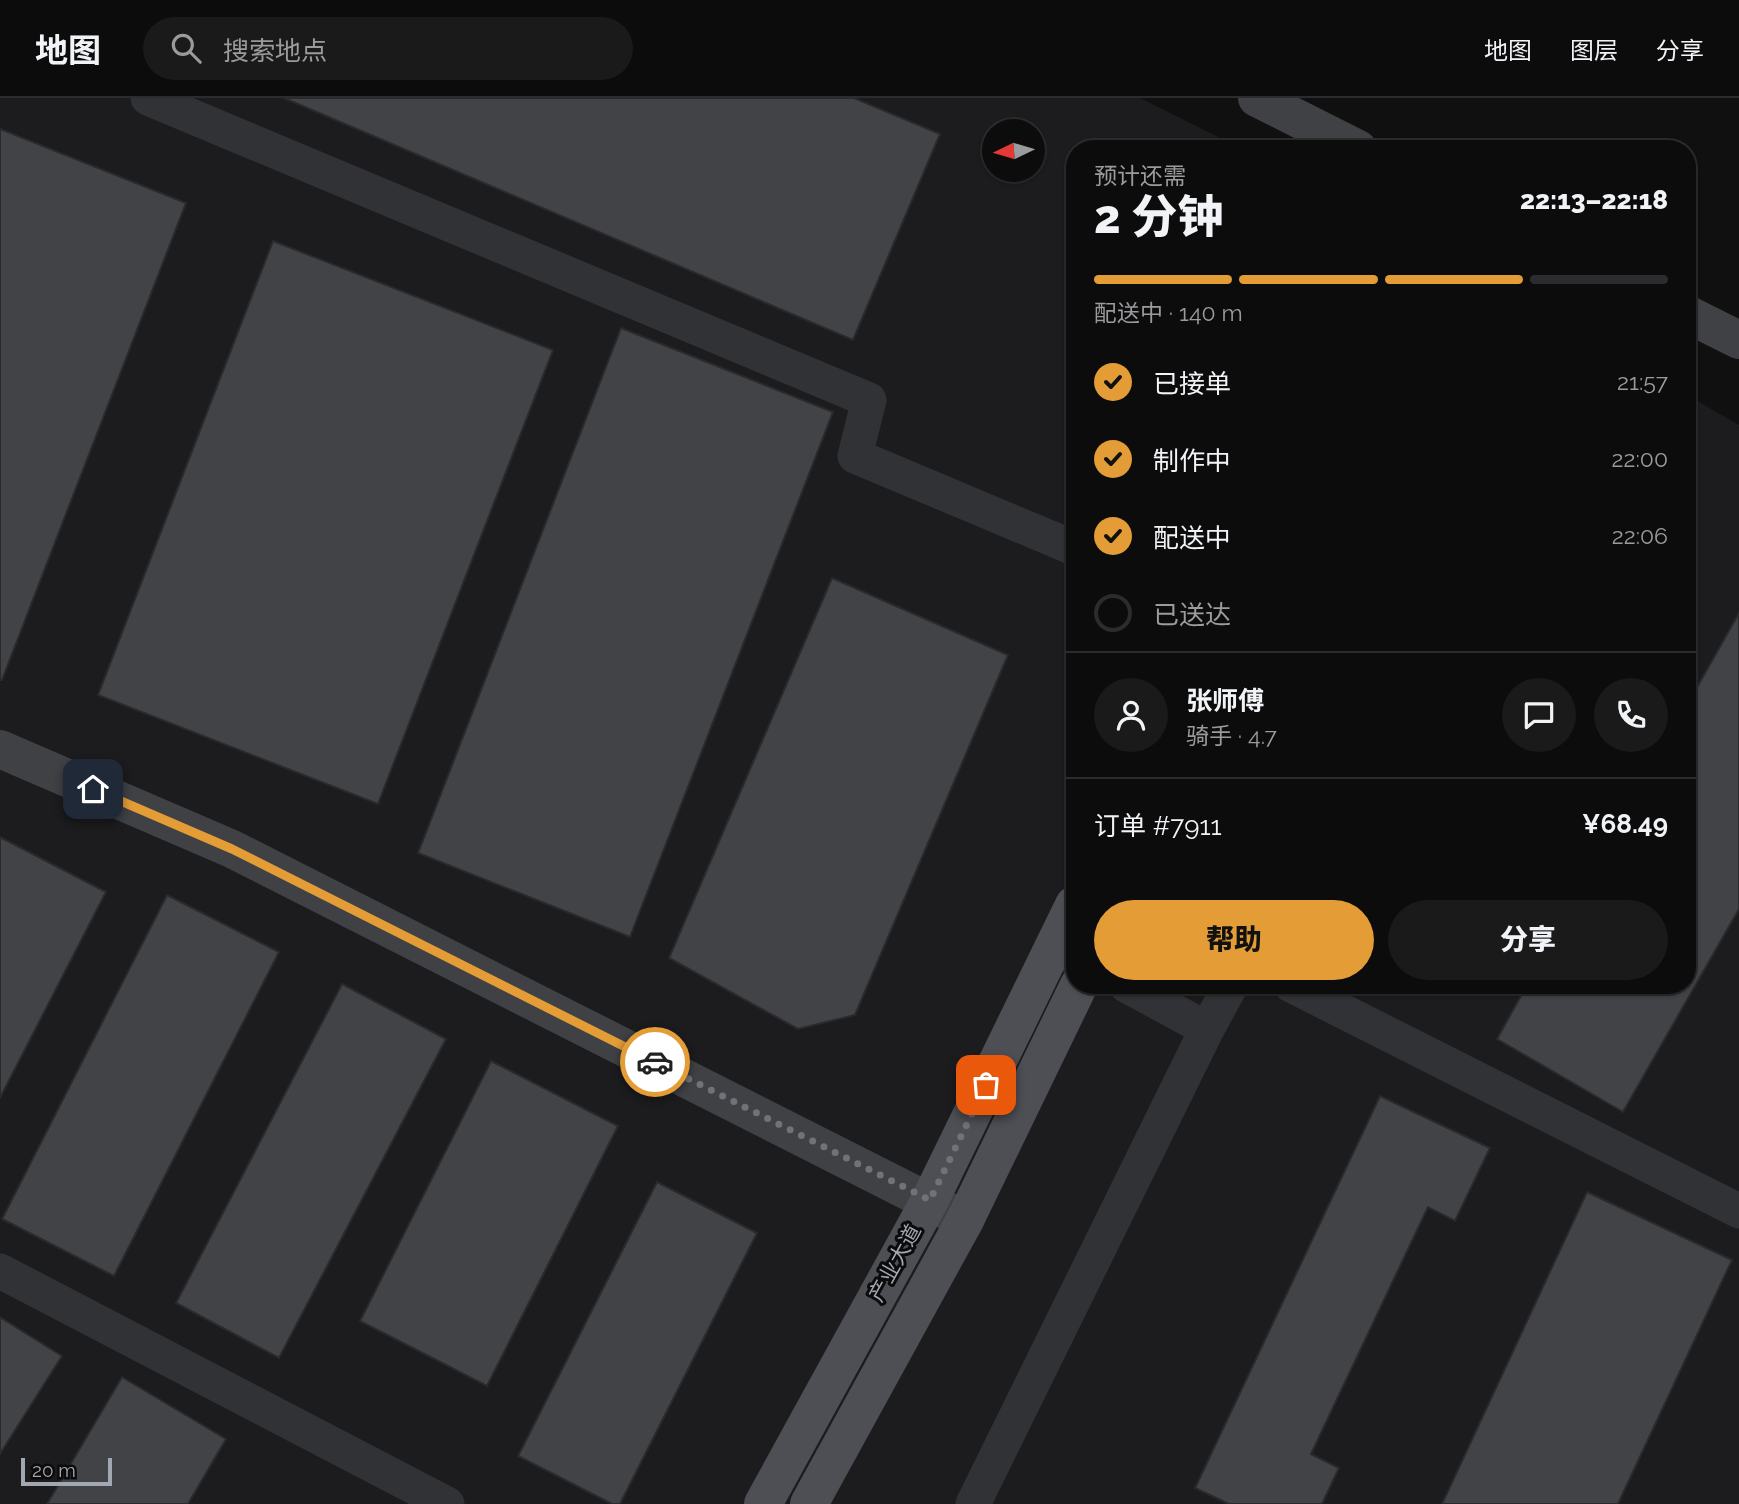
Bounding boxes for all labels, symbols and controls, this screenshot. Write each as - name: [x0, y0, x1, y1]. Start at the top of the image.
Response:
- search box: [143, 17, 633, 80]
- icon: search: [167, 29, 205, 67]
- text: 地图: [35, 31, 101, 70]
- text: 搜索地点: [223, 36, 327, 66]
- text: 地图: [1484, 36, 1532, 65]
- text: 图层: [1570, 36, 1618, 65]
- text: 分享: [1656, 36, 1704, 65]
- north arrow: [982, 119, 1045, 182]
- map controls: [982, 119, 1045, 182]
- text: 预计还需: [1094, 162, 1186, 189]
- text: 22:13–22:18: [1520, 185, 1668, 215]
- text: 2 分钟: [1094, 190, 1223, 244]
- text: 配送中 · 140 m: [1094, 299, 1243, 326]
- icon: check: [1094, 363, 1132, 401]
- text: 21:57: [1617, 368, 1668, 395]
- text: 已接单: [1153, 369, 1231, 399]
- icon: check: [1094, 440, 1132, 478]
- text: 22:00: [1612, 445, 1668, 472]
- text: 制作中: [1153, 446, 1231, 476]
- icon: check: [1094, 517, 1132, 555]
- text: 22:06: [1612, 522, 1668, 549]
- text: 配送中: [1153, 523, 1231, 553]
- text: 已送达: [1153, 600, 1231, 630]
- button: person: [1094, 678, 1168, 752]
- button: chat: [1502, 678, 1576, 752]
- button: phone: [1594, 678, 1668, 752]
- text: 张师傅: [1186, 686, 1264, 716]
- text: 骑手 · 4.7: [1186, 722, 1277, 749]
- pin: [63, 759, 123, 819]
- icon: home: [74, 770, 112, 808]
- text: ¥68.49: [1582, 809, 1668, 839]
- text: 订单 #7911: [1094, 811, 1222, 841]
- button: 帮助: [1094, 900, 1374, 980]
- button: 分享: [1388, 900, 1668, 980]
- courier: [620, 1027, 690, 1097]
- icon: car: [636, 1043, 674, 1081]
- pin: [956, 1055, 1016, 1115]
- icon: bag: [967, 1066, 1005, 1104]
- street label: 产业大道: [863, 1220, 926, 1306]
- scale bar: [21, 1455, 112, 1487]
- text: 20 m: [32, 1459, 76, 1481]

